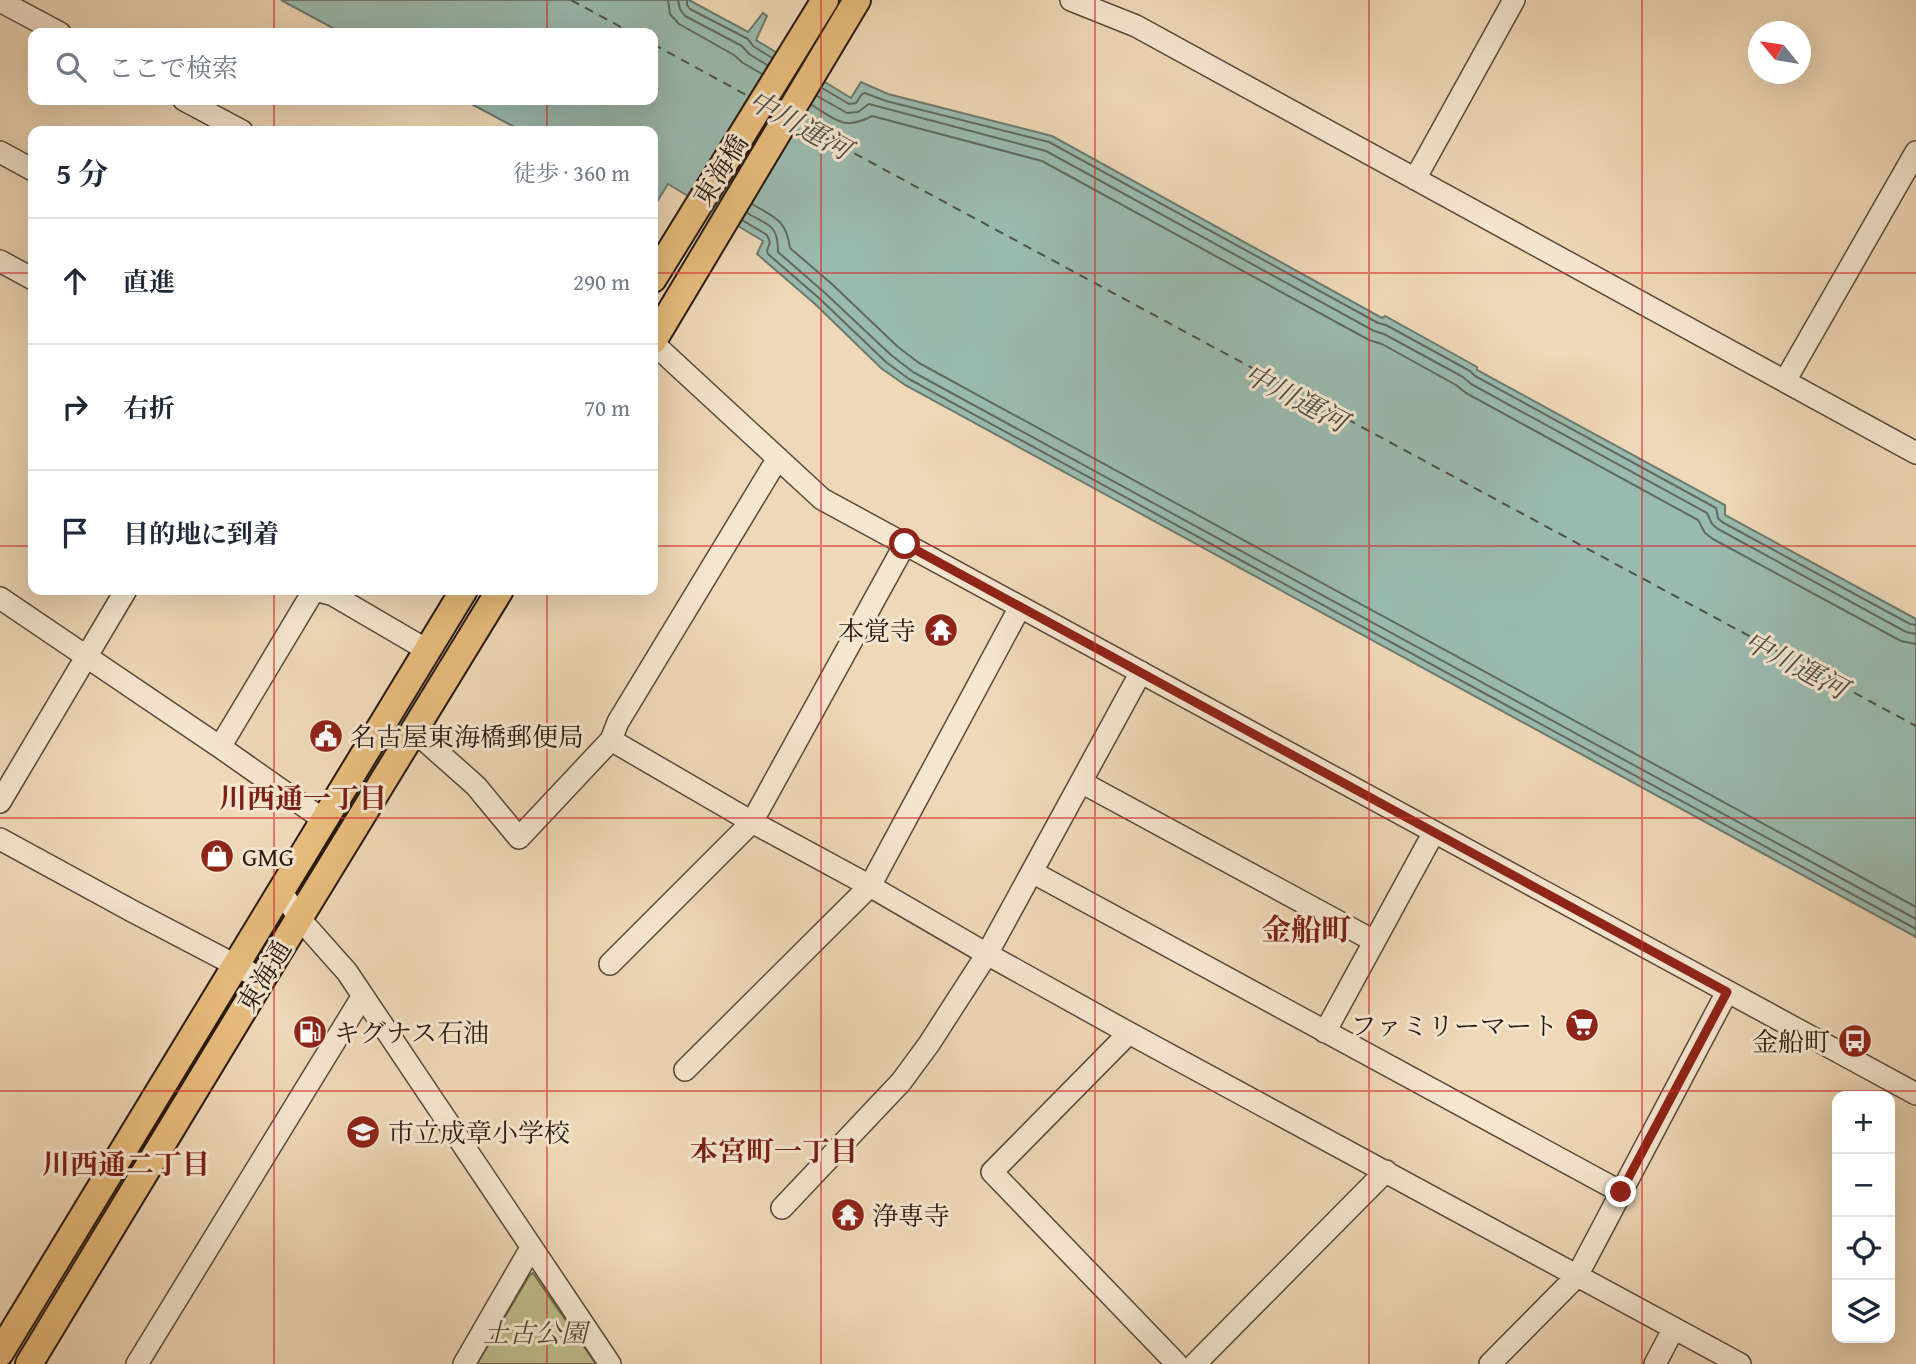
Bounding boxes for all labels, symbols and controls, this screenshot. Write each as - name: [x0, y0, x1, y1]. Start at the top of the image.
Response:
- north arrow: [1748, 21, 1811, 84]
- search box: [28, 28, 658, 105]
- icon: search: [52, 48, 90, 86]
- text: ここで検索: [108, 48, 238, 87]
- water label: 中川運河: [741, 79, 863, 171]
- street label: 東海橋: [683, 127, 757, 213]
- text: 5 分: [56, 151, 108, 195]
- text: 徒歩 · 360 m: [513, 156, 630, 189]
- icon: ahead: [56, 262, 94, 300]
- text: 直進: [123, 262, 175, 301]
- text: 290 m: [573, 265, 630, 298]
- water label: 中川運河: [1237, 353, 1359, 444]
- icon: right: [56, 388, 94, 426]
- text: 右折: [123, 388, 175, 427]
- text: 70 m: [584, 391, 630, 424]
- icon: arrive: [56, 514, 94, 552]
- text: 目的地に到着: [123, 514, 279, 553]
- route start: [889, 528, 920, 559]
- place label: 本覚寺: [838, 611, 916, 650]
- temple icon: 本覚寺: [922, 611, 960, 649]
- water label: 中川運河: [1737, 620, 1859, 711]
- public building icon: 名古屋東海橋郵便局: [307, 717, 345, 755]
- place label: 名古屋東海橋郵便局: [350, 717, 584, 756]
- district label: 川西通一丁目: [219, 777, 387, 818]
- shop icon: GMG: [198, 837, 236, 875]
- place label: GMG: [242, 837, 294, 876]
- district label: 金船町: [1261, 907, 1351, 951]
- street label: 東海通: [227, 933, 301, 1019]
- place label: ファミリーマート: [1351, 1006, 1558, 1045]
- supermarket icon: ファミリーマート: [1563, 1006, 1601, 1044]
- fuel station icon: キグナス石油: [291, 1013, 329, 1051]
- place label: キグナス石油: [334, 1013, 489, 1052]
- place label: 金船町: [1752, 1022, 1830, 1061]
- bus stop icon: 金船町: [1836, 1022, 1874, 1060]
- map controls: [1832, 1091, 1895, 1343]
- button: +: [1832, 1091, 1895, 1154]
- school or university icon: 市立成章小学校: [344, 1113, 382, 1151]
- place label: 市立成章小学校: [388, 1113, 570, 1152]
- district label: 本宮町一丁目: [690, 1130, 858, 1171]
- district label: 川西通二丁目: [42, 1143, 210, 1184]
- button: −: [1832, 1154, 1895, 1217]
- route end: [1605, 1176, 1636, 1207]
- temple icon: 浄専寺: [829, 1196, 867, 1234]
- place label: 浄専寺: [872, 1196, 950, 1235]
- button: locate: [1832, 1217, 1895, 1280]
- button: layers: [1832, 1280, 1895, 1343]
- park label: 土古公園: [483, 1313, 591, 1352]

